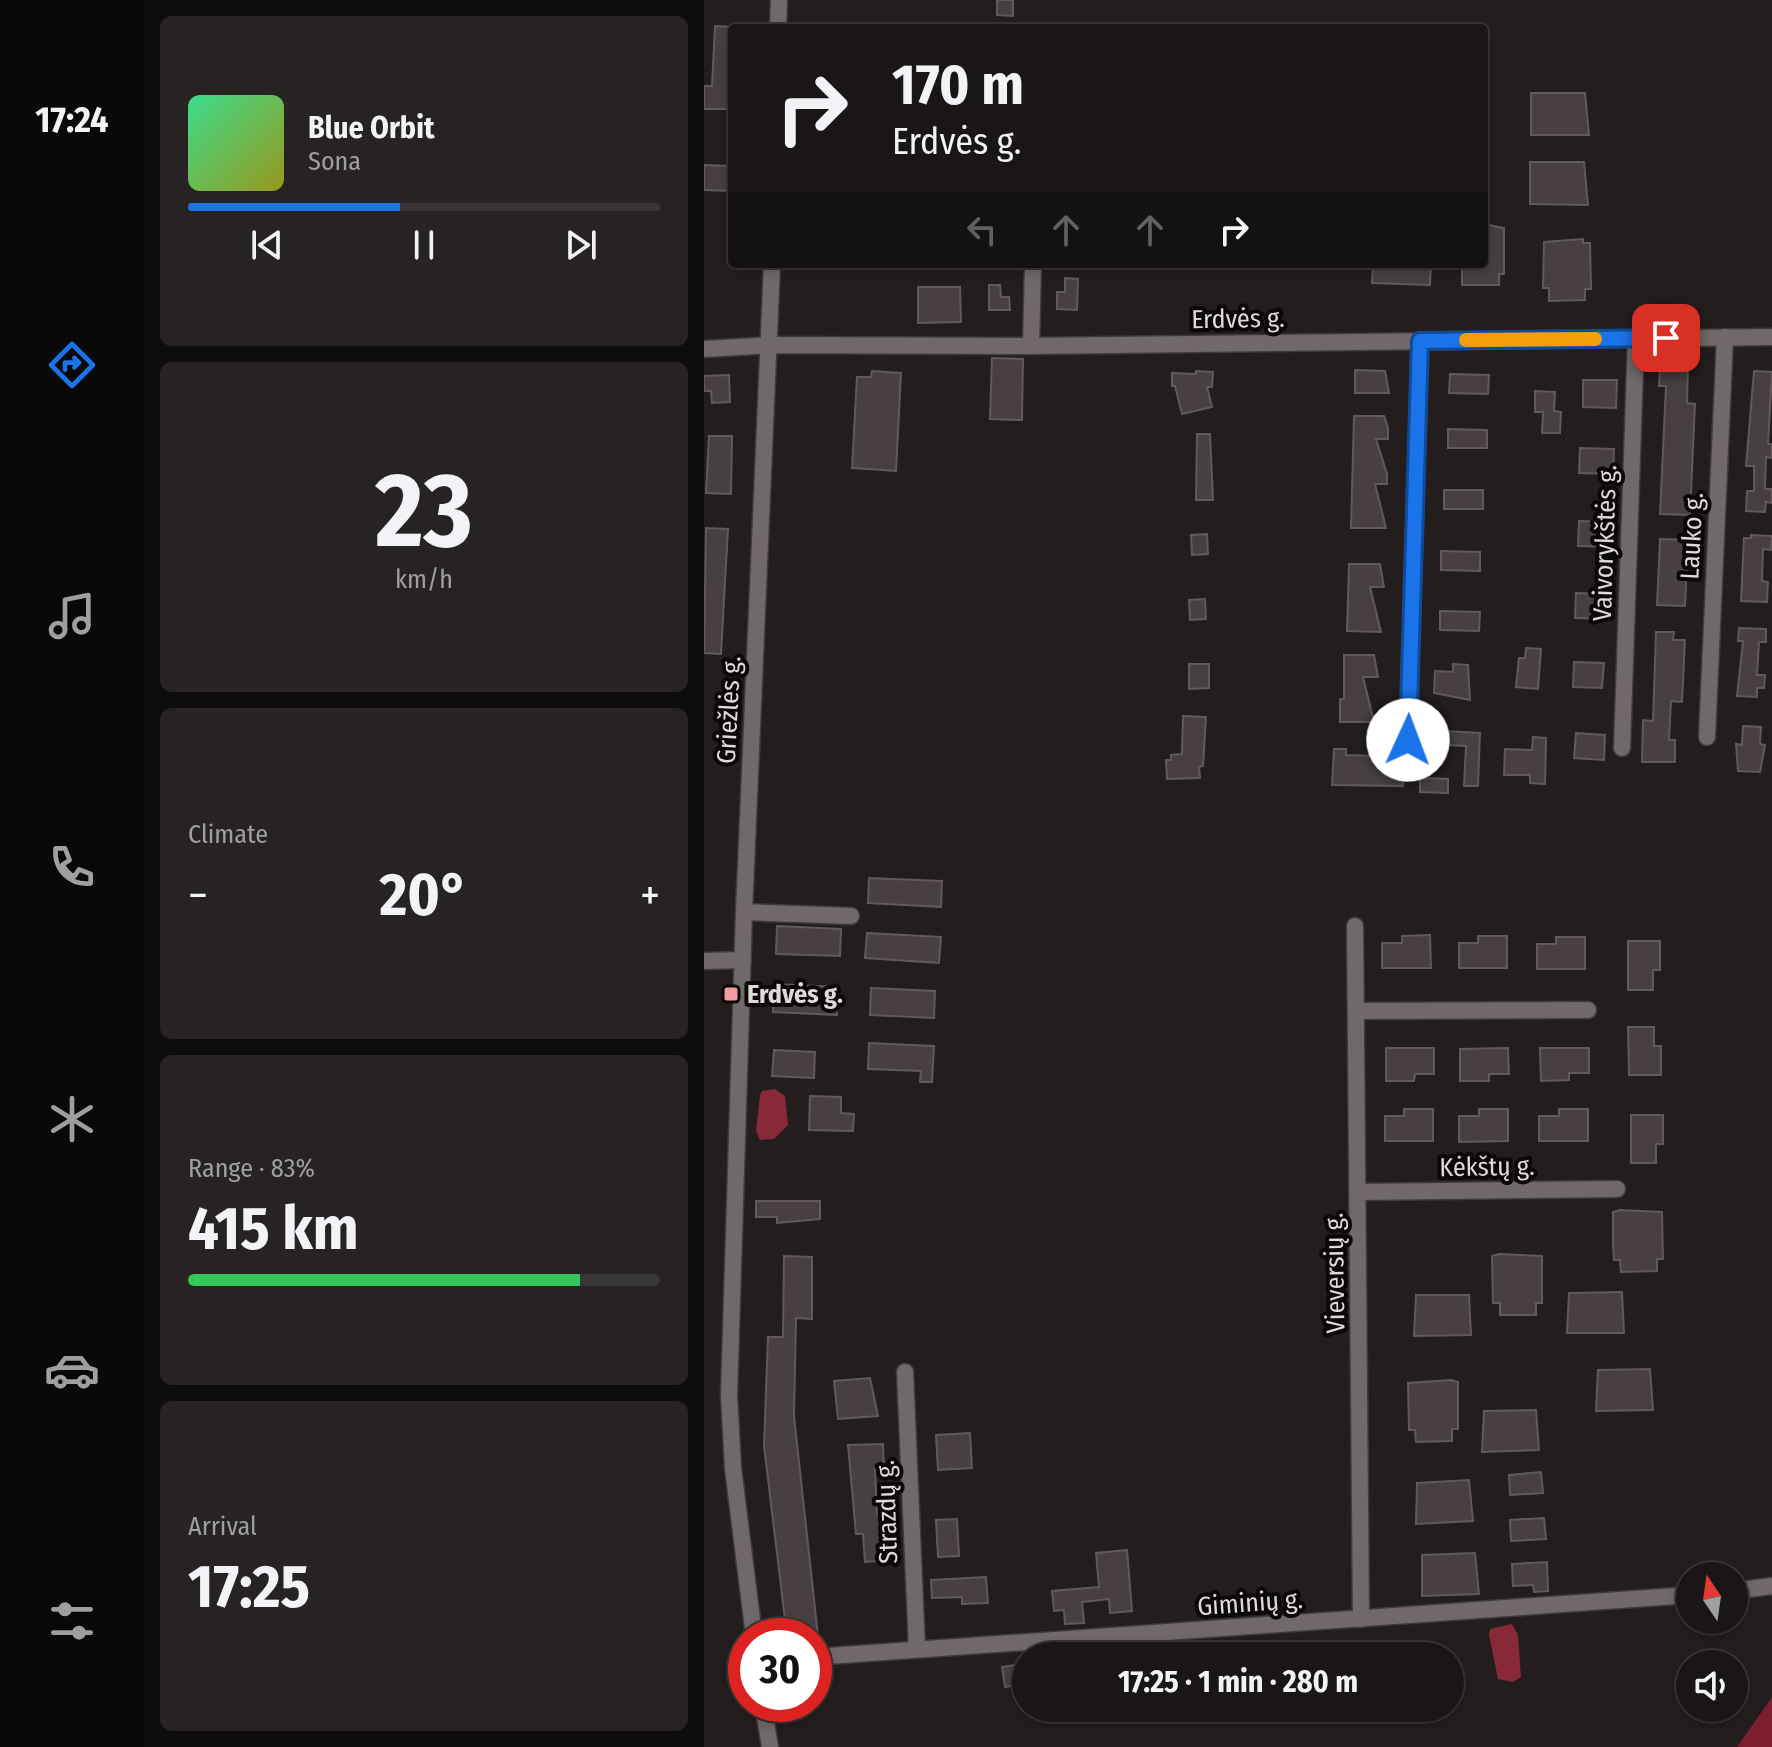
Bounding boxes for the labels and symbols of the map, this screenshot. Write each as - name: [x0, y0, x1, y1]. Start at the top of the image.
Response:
- street label: Erdvės g.: [1191, 303, 1285, 335]
- pin: [1632, 304, 1700, 372]
- street label: Vaivorykštės g.: [1587, 464, 1623, 622]
- street label: Lauko g.: [1674, 492, 1710, 580]
- street label: Griežlės g.: [711, 655, 747, 765]
- position arrow: [1366, 698, 1450, 782]
- place label: Erdvės g.: [747, 979, 843, 1010]
- marker: Erdvės g.: [722, 985, 740, 1003]
- street label: Kėkštų g.: [1439, 1151, 1535, 1183]
- street label: Vieversių g.: [1318, 1212, 1352, 1334]
- street label: Strazdų g.: [870, 1460, 904, 1564]
- north arrow: [1676, 1562, 1748, 1634]
- street label: Giminių g.: [1196, 1584, 1304, 1622]
- speed limit sign: 30: [728, 1618, 832, 1722]

